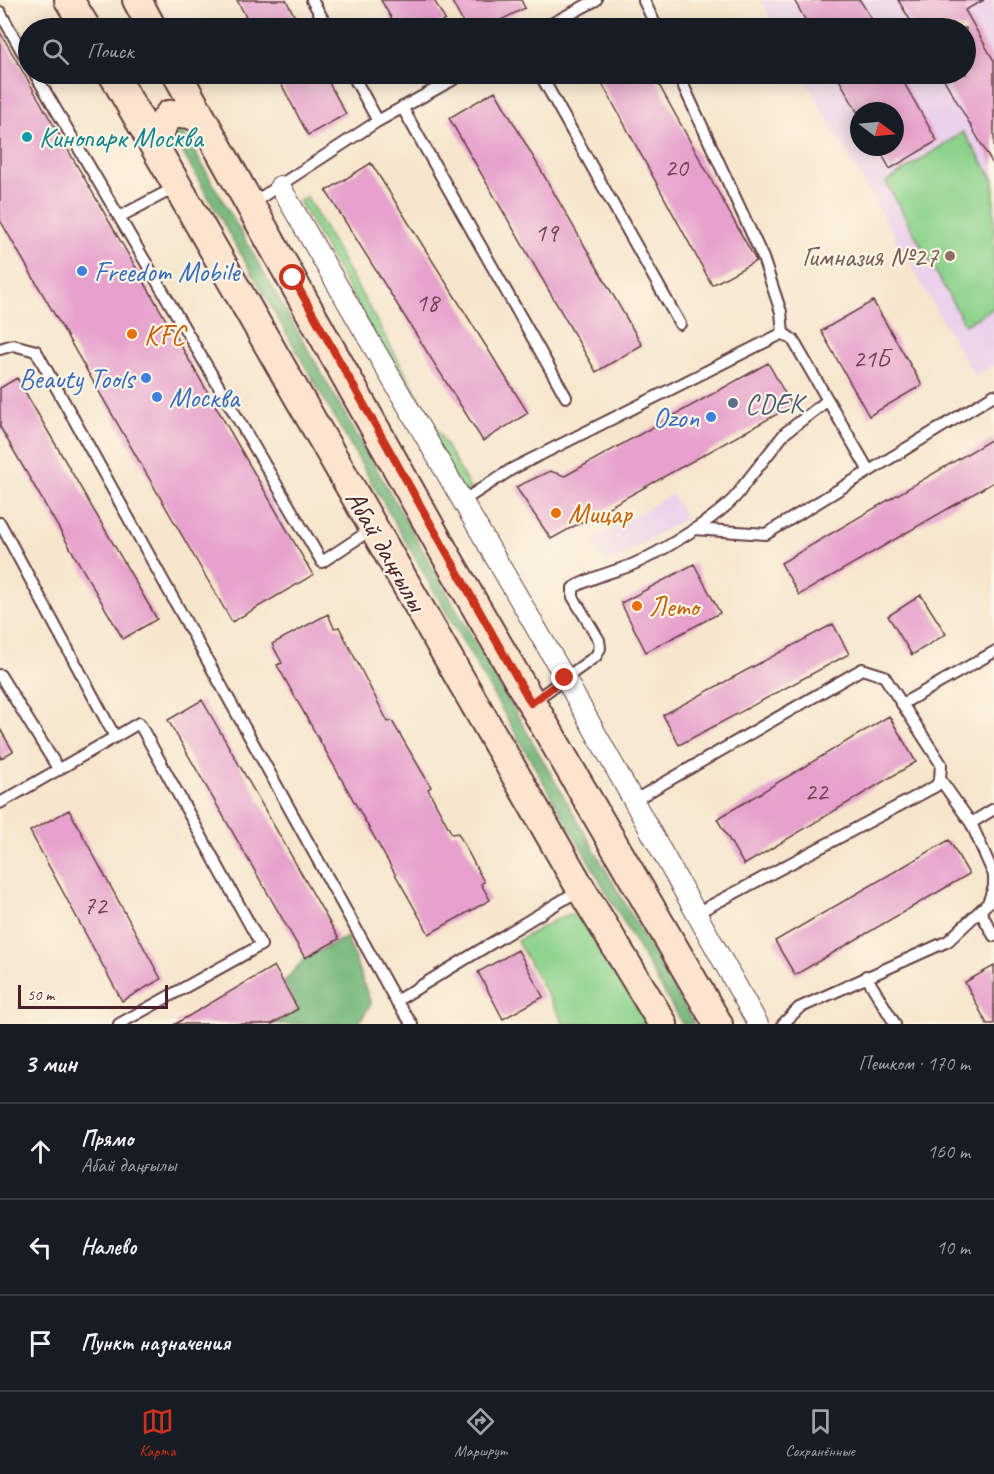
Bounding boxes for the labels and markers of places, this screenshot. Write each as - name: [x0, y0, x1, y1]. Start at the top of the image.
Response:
- place label: Кинопарк Москва: [39, 120, 205, 155]
- marker: Кинопарк Москва: [20, 130, 34, 144]
- place label: Гимназия №27: [802, 239, 939, 274]
- marker: Гимназия №27: [943, 249, 957, 263]
- place label: Freedom Mobile: [94, 254, 241, 289]
- marker: Freedom Mobile: [75, 264, 89, 278]
- place label: KFC: [144, 317, 188, 352]
- marker: KFC: [125, 327, 139, 341]
- place label: Beauty Tools: [19, 361, 136, 396]
- marker: Beauty Tools: [139, 371, 153, 385]
- place label: Москва: [169, 380, 241, 415]
- place label: CDEK: [745, 386, 807, 421]
- marker: Москва: [150, 390, 164, 404]
- marker: CDEK: [726, 396, 740, 410]
- place label: Ozon: [653, 400, 699, 435]
- marker: Ozon: [704, 410, 718, 424]
- place label: Мицар: [568, 496, 633, 531]
- marker: Мицар: [549, 506, 563, 520]
- place label: Лето: [649, 589, 702, 624]
- marker: Лето: [630, 599, 644, 613]

